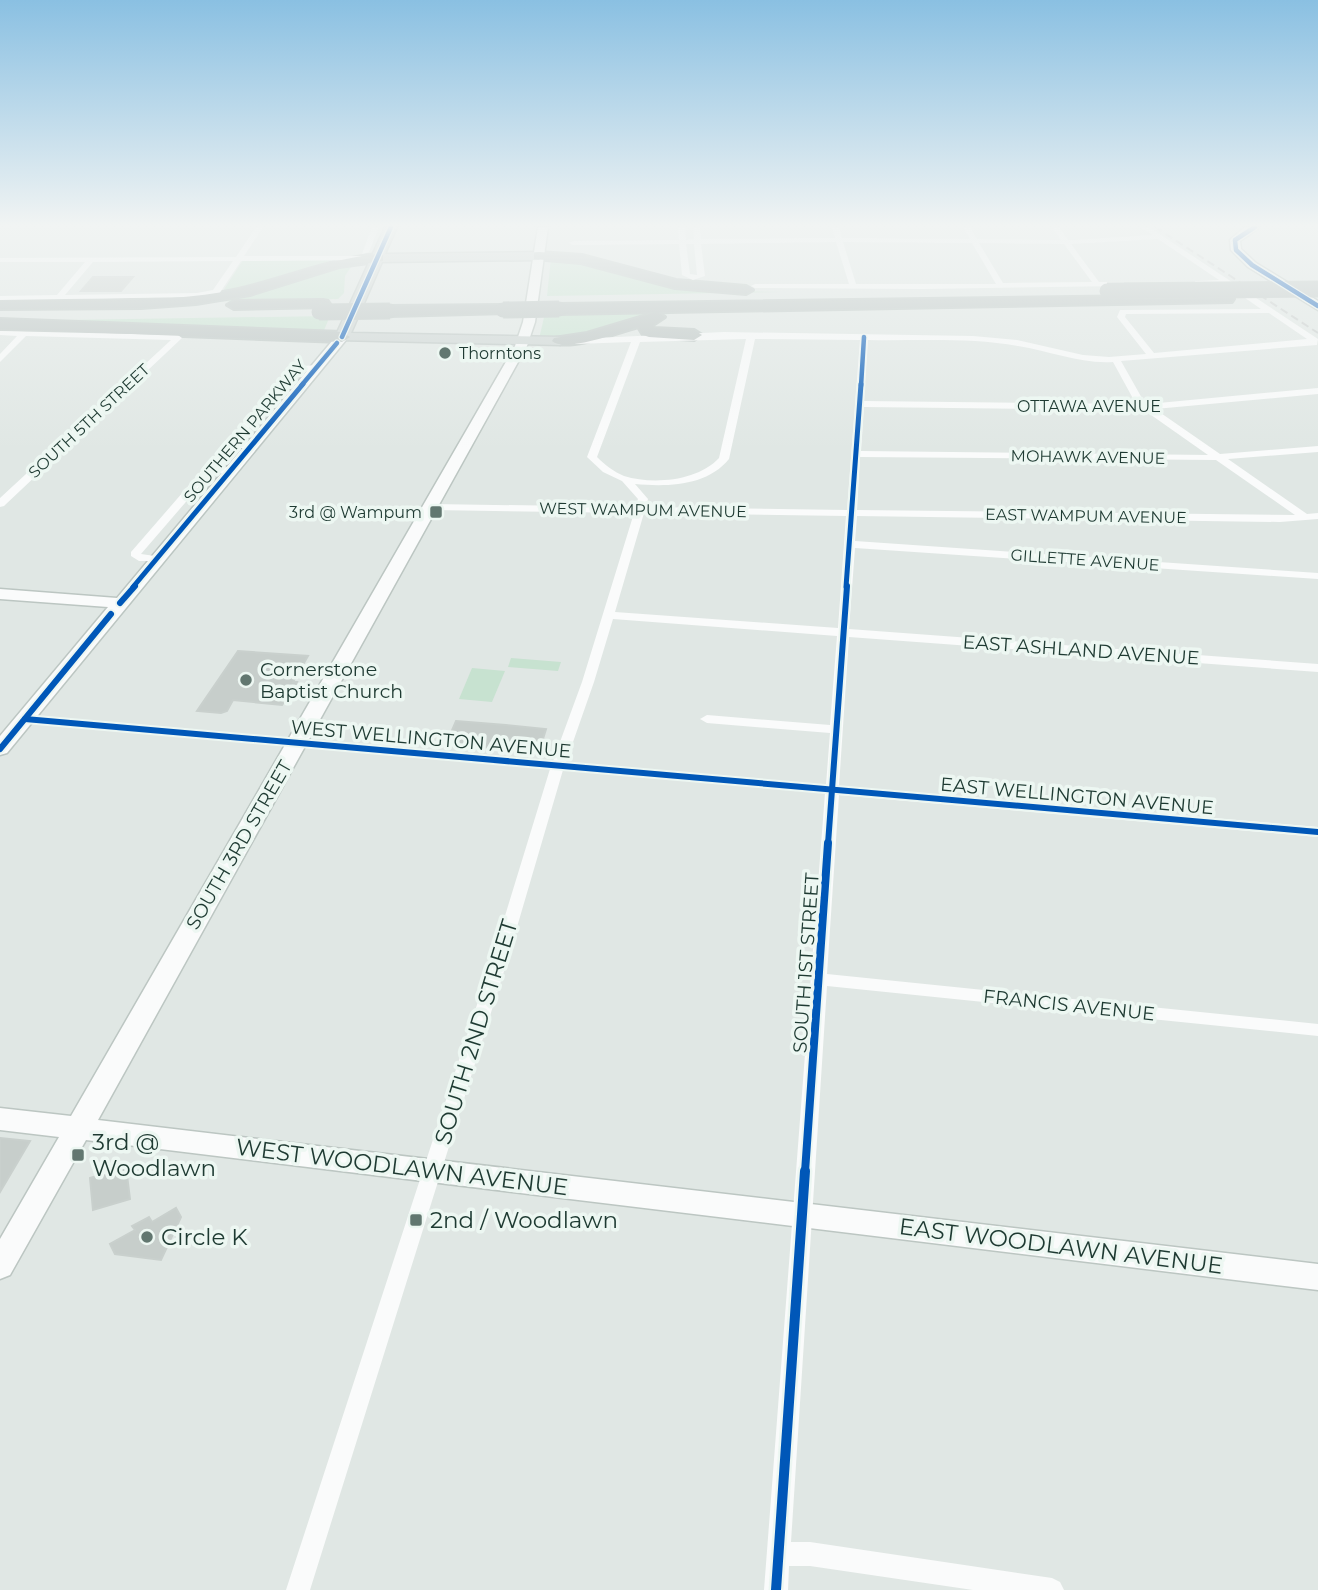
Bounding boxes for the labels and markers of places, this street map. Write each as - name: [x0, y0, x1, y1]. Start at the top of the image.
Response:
- place label: Thorntons: [459, 344, 541, 363]
- marker: Thorntons: [437, 345, 453, 361]
- place label: 3rd @ Wampum: [289, 503, 422, 522]
- marker: 3rd @ Wampum: [428, 504, 444, 520]
- place label: Cornerstone Baptist Church: [260, 658, 403, 703]
- marker: Cornerstone Baptist Church: [238, 672, 254, 688]
- place label: 3rd @ Woodlawn: [92, 1128, 216, 1182]
- marker: 3rd @ Woodlawn: [70, 1147, 86, 1163]
- place label: 2nd / Woodlawn: [430, 1206, 618, 1234]
- marker: 2nd / Woodlawn: [408, 1212, 424, 1228]
- place label: Circle K: [161, 1223, 248, 1251]
- marker: Circle K: [139, 1229, 155, 1245]

